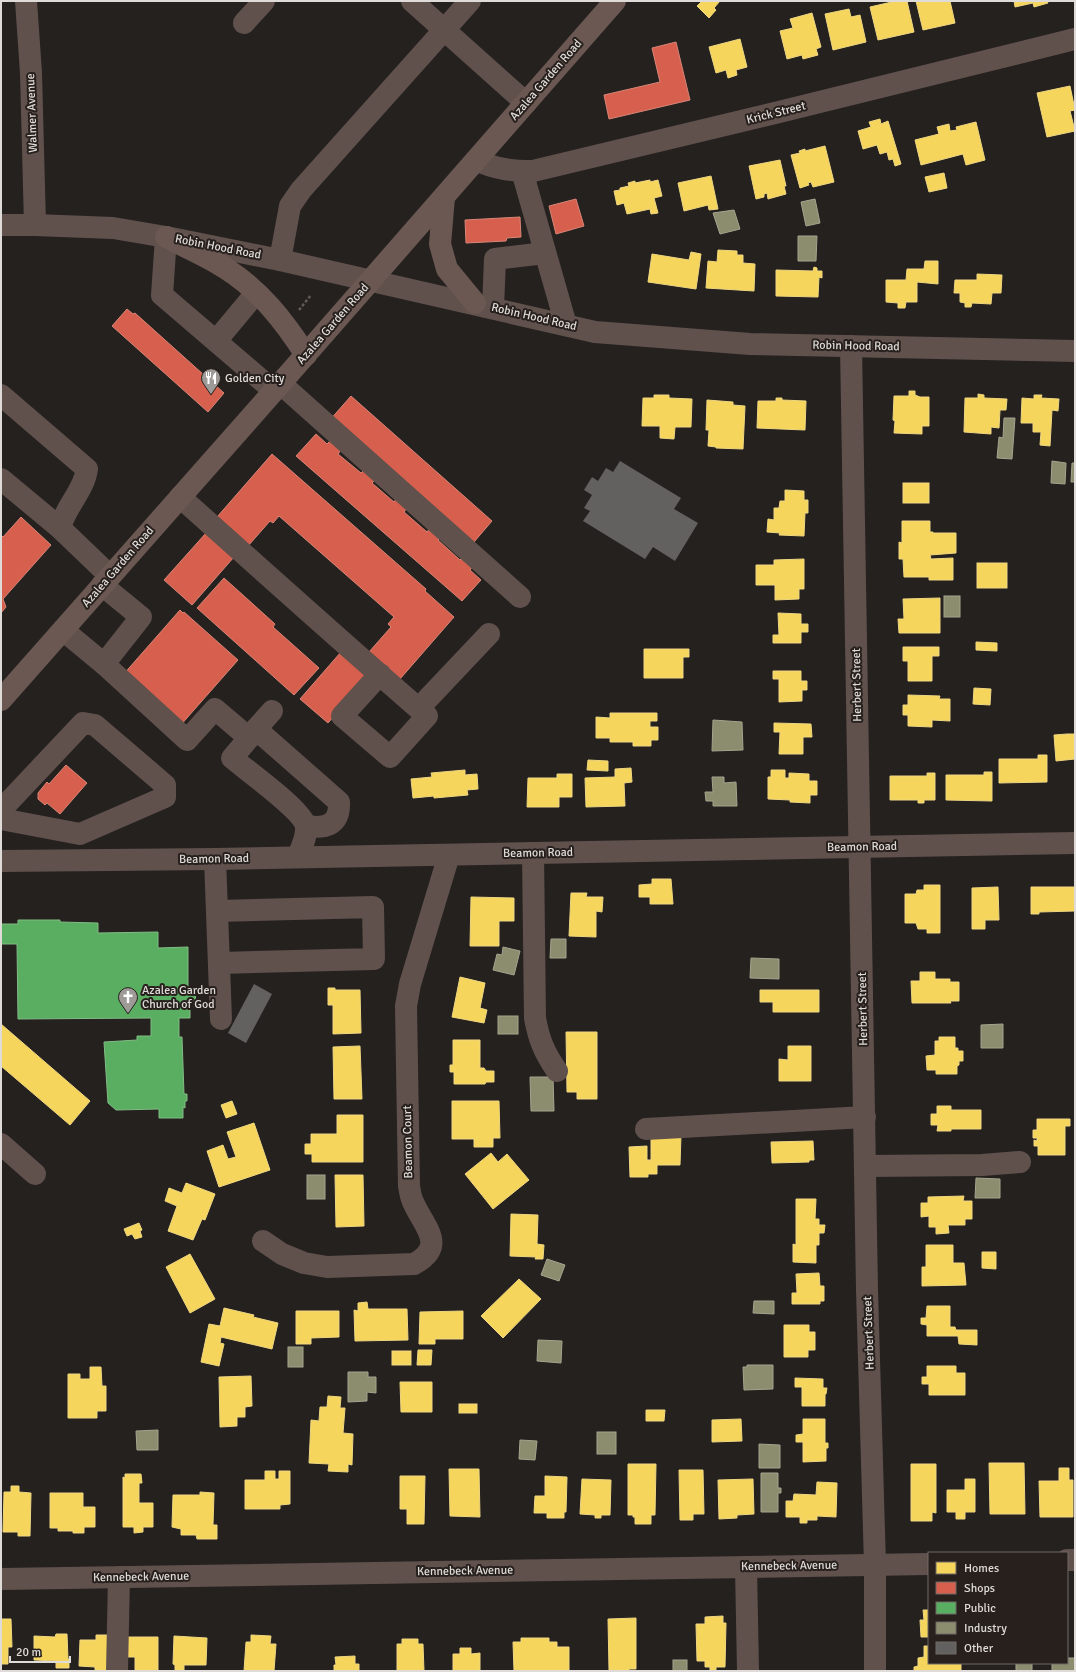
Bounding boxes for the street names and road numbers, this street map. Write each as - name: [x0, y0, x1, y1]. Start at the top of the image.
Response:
- street label: Azalea Garden Road: [507, 36, 585, 124]
- street label: Walmer Avenue: [23, 73, 41, 153]
- street label: Krick Street: [745, 98, 807, 128]
- street label: Robin Hood Road: [174, 231, 262, 263]
- street label: Azalea Garden Road: [294, 280, 372, 368]
- street label: Robin Hood Road: [490, 300, 578, 334]
- street label: Robin Hood Road: [812, 338, 900, 354]
- street label: Azalea Garden Road: [79, 523, 157, 611]
- street label: Herbert Street: [849, 648, 865, 722]
- street label: Beamon Road: [827, 839, 897, 855]
- street label: Beamon Road: [503, 845, 573, 861]
- street label: Beamon Road: [179, 851, 249, 867]
- street label: Herbert Street: [855, 972, 871, 1046]
- street label: Beamon Court: [400, 1105, 416, 1179]
- street label: Herbert Street: [860, 1296, 878, 1370]
- street label: Kennebeck Avenue: [741, 1558, 837, 1574]
- street label: Kennebeck Avenue: [417, 1563, 513, 1579]
- street label: Kennebeck Avenue: [93, 1569, 189, 1585]

